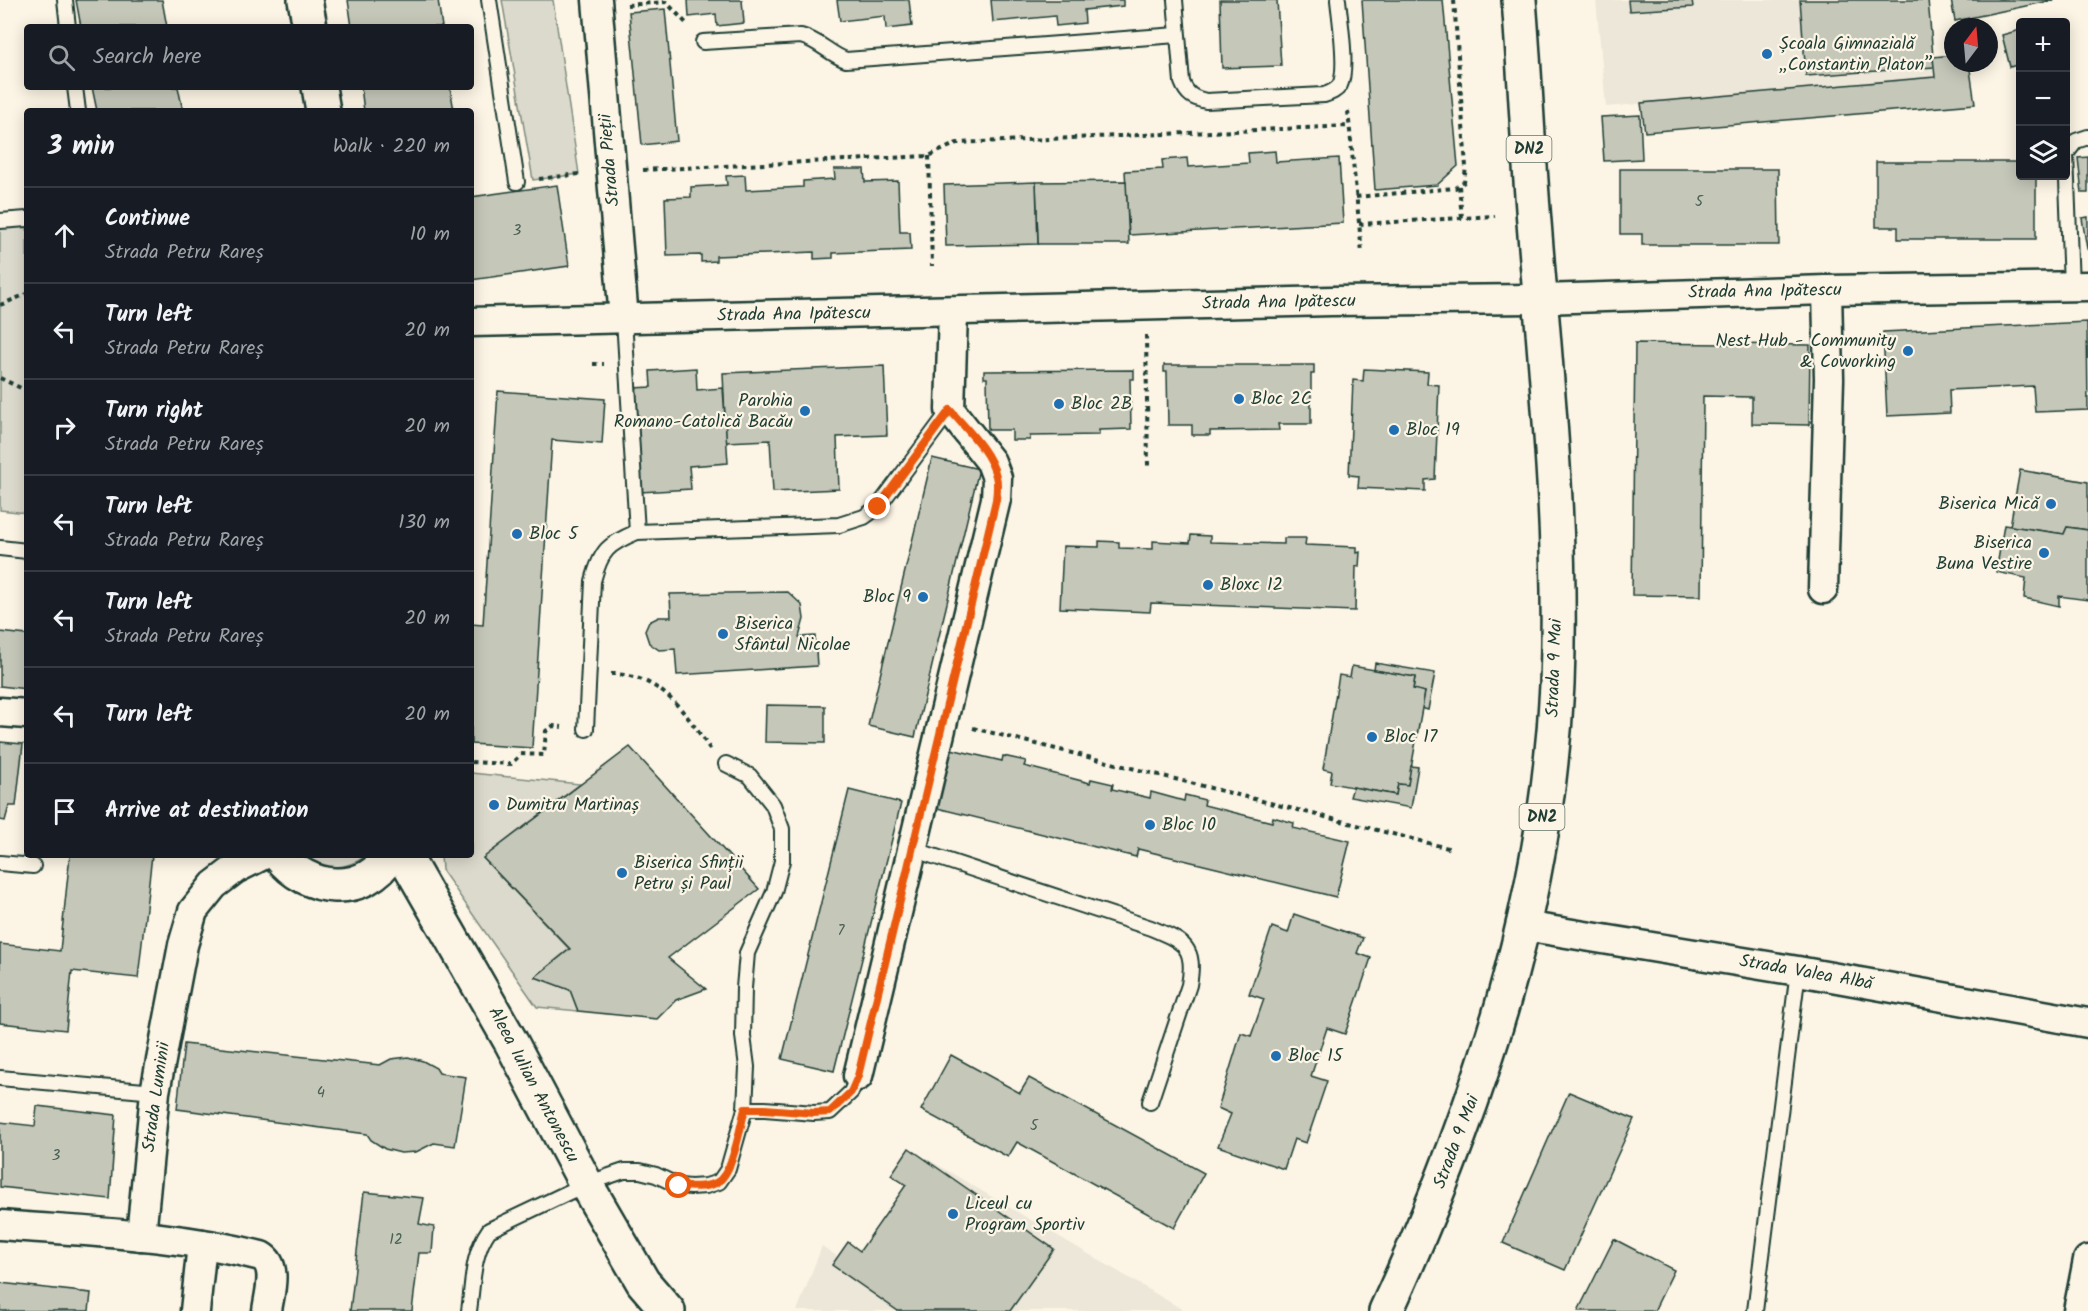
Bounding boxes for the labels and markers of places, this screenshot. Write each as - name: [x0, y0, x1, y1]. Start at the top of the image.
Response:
- place label: Școala Gimnazială „Constantin Platon”: [1779, 30, 1933, 80]
- marker: Școala Gimnazială „Constantin Platon”: [1760, 47, 1774, 61]
- place label: Nest Hub - Community & Coworking: [1715, 327, 1897, 377]
- marker: Nest Hub - Community & Coworking: [1901, 344, 1915, 358]
- place label: Bloc 2C: [1251, 385, 1312, 414]
- place label: Parohia Romano-Catolică Bacău: [614, 387, 793, 437]
- place label: Bloc 2B: [1071, 390, 1132, 419]
- marker: Bloc 2C: [1232, 392, 1246, 406]
- marker: Bloc 2B: [1052, 397, 1066, 411]
- marker: Parohia Romano-Catolică Bacău: [798, 404, 812, 418]
- place label: Bloc 19: [1406, 416, 1460, 445]
- marker: Bloc 19: [1387, 423, 1401, 437]
- place label: Biserica Mică: [1939, 490, 2041, 519]
- marker: Biserica Mică: [2044, 497, 2058, 511]
- place label: Bloc 5: [529, 520, 579, 549]
- marker: Bloc 5: [510, 527, 524, 541]
- place label: Biserica Buna Vestire: [1936, 529, 2032, 579]
- marker: Biserica Buna Vestire: [2037, 546, 2051, 560]
- place label: Bloxc 12: [1220, 571, 1283, 600]
- marker: Bloxc 12: [1201, 578, 1215, 592]
- place label: Bloc 9: [863, 583, 911, 612]
- marker: Bloc 9: [916, 590, 930, 604]
- place label: Biserica Sfântul Nicolae: [735, 610, 850, 660]
- marker: Biserica Sfântul Nicolae: [716, 627, 730, 641]
- place label: Bloc 17: [1384, 723, 1438, 752]
- marker: Bloc 17: [1365, 730, 1379, 744]
- place label: Dumitru Martinaș: [506, 791, 640, 820]
- marker: Dumitru Martinaș: [487, 798, 501, 812]
- place label: Bloc 10: [1162, 811, 1216, 840]
- marker: Bloc 10: [1143, 818, 1157, 832]
- place label: Biserica Sfinții Petru și Paul: [634, 849, 744, 899]
- marker: Biserica Sfinții Petru și Paul: [615, 866, 629, 880]
- place label: Bloc 15: [1288, 1042, 1344, 1071]
- marker: Bloc 15: [1269, 1049, 1283, 1063]
- place label: Liceul cu Program Sportiv: [965, 1190, 1085, 1240]
- marker: Liceul cu Program Sportiv: [946, 1207, 960, 1221]

